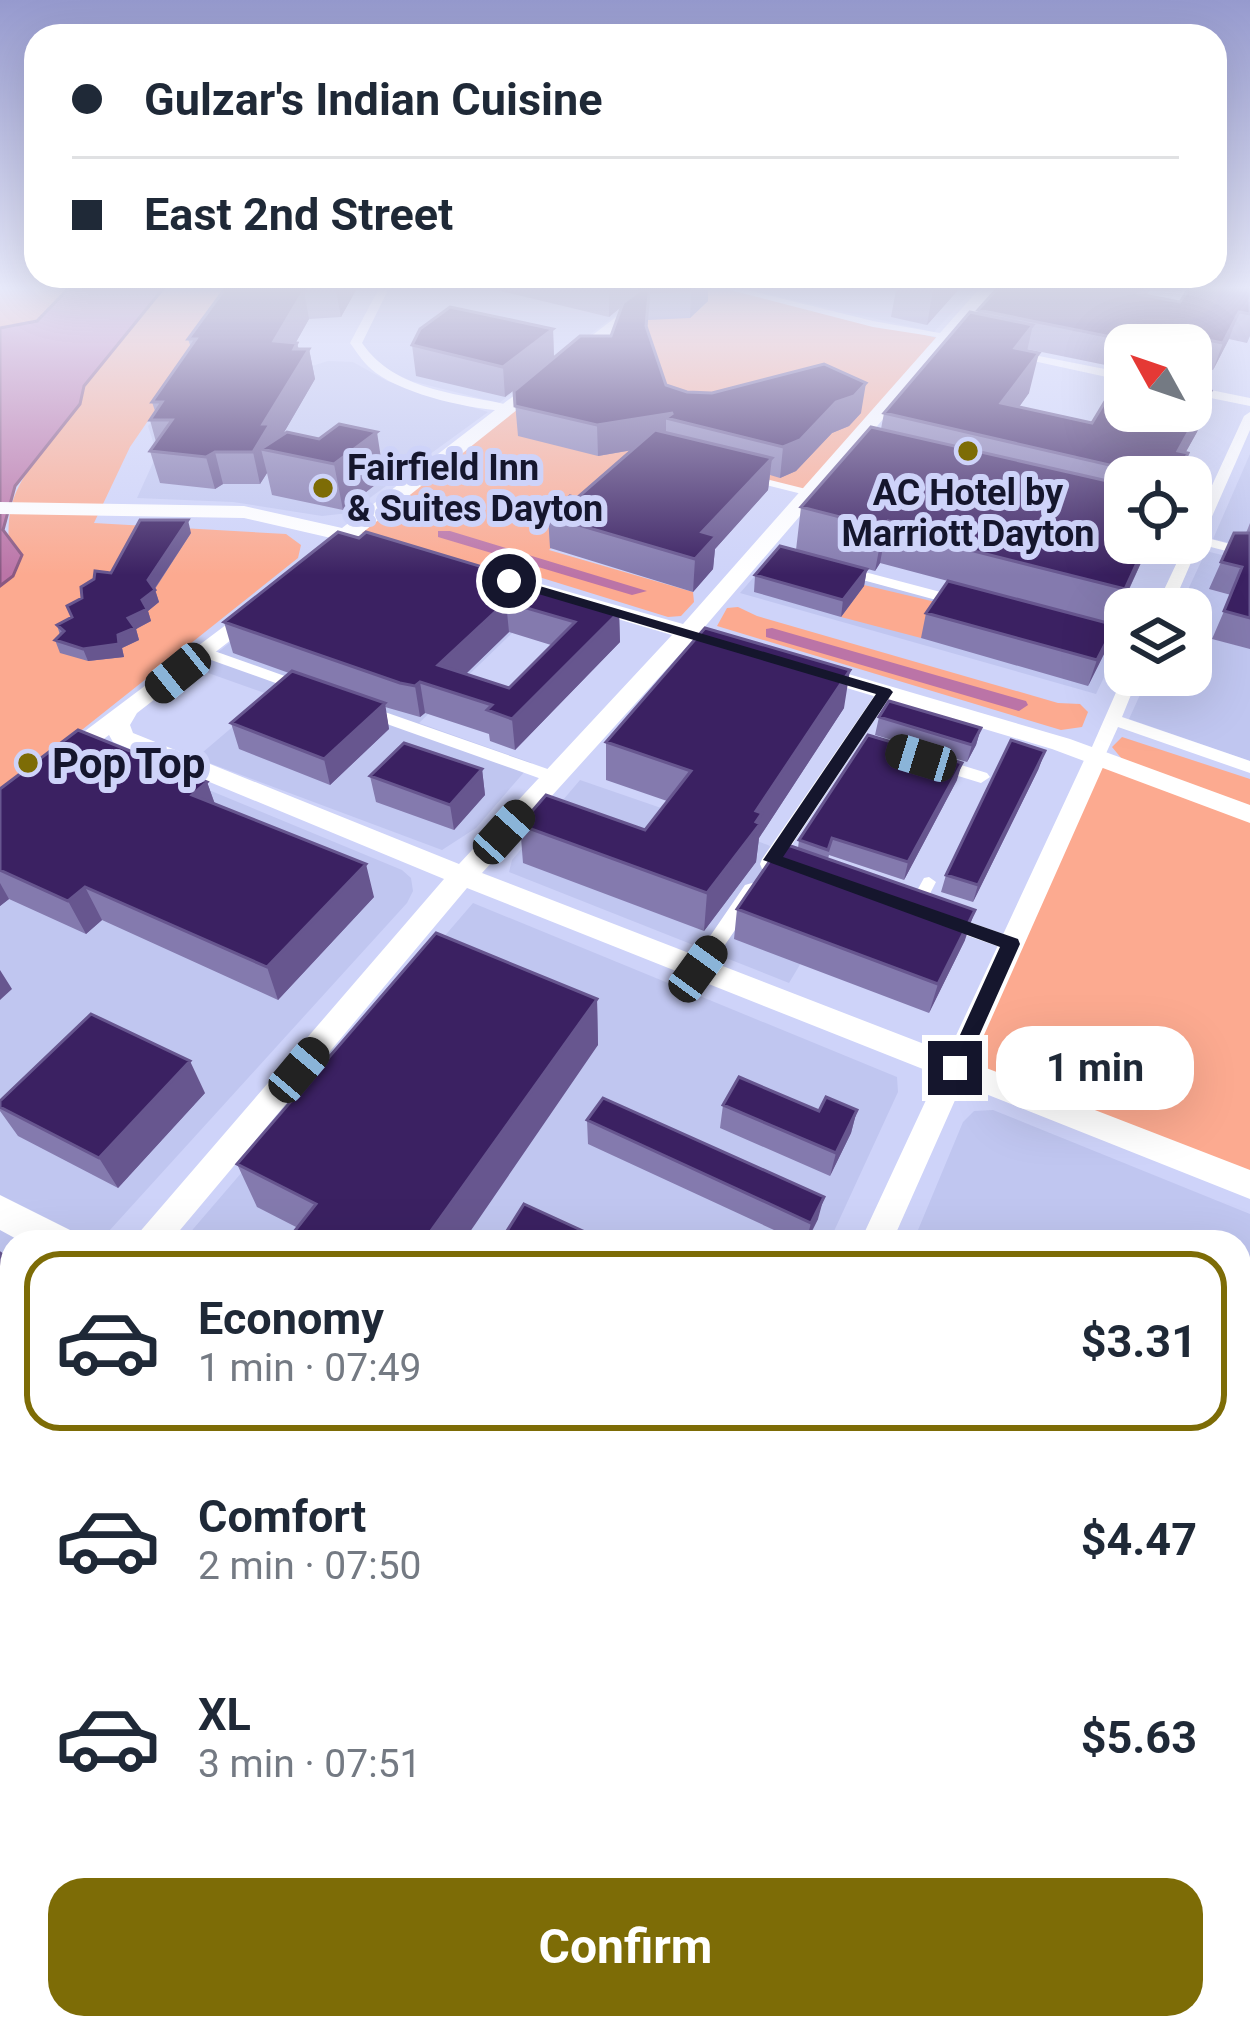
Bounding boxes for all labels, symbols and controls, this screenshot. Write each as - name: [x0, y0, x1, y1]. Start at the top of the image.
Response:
- text: Gulzar's Indian Cuisine: [144, 73, 602, 126]
- text: East 2nd Street: [144, 188, 453, 241]
- north arrow: [1104, 324, 1212, 432]
- map controls: [1104, 324, 1212, 696]
- marker: AC Hotel by Marriott Dayton: [955, 438, 981, 464]
- place label: Fairfield Inn & Suites Dayton: [347, 447, 603, 530]
- button: locate: [1104, 456, 1212, 564]
- place label: AC Hotel by Marriott Dayton: [841, 472, 1095, 555]
- marker: Fairfield Inn & Suites Dayton: [310, 475, 336, 501]
- route start: [482, 554, 536, 608]
- button: layers: [1104, 588, 1212, 696]
- car: [139, 636, 217, 710]
- car: [881, 730, 961, 786]
- place label: Pop Top: [52, 739, 205, 788]
- marker: Pop Top: [15, 750, 41, 776]
- car: [467, 793, 541, 871]
- car: [662, 929, 734, 1009]
- callout: 1 min: [997, 1026, 1195, 1110]
- car: [262, 1031, 336, 1109]
- route end: [928, 1041, 982, 1095]
- text: 1 min: [1046, 1045, 1144, 1091]
- icon: car: [54, 1287, 162, 1395]
- text: Economy: [198, 1292, 384, 1345]
- text: $3.31: [1081, 1315, 1197, 1368]
- text: 1 min · 07:49: [198, 1345, 421, 1391]
- icon: car: [54, 1485, 162, 1593]
- text: Comfort: [198, 1490, 366, 1543]
- text: $4.47: [1081, 1513, 1197, 1566]
- text: 2 min · 07:50: [198, 1543, 421, 1589]
- icon: car: [54, 1683, 162, 1791]
- text: XL: [198, 1688, 251, 1741]
- text: $5.63: [1081, 1711, 1197, 1764]
- text: 3 min · 07:51: [198, 1741, 421, 1787]
- button: Confirm: [48, 1878, 1203, 2016]

